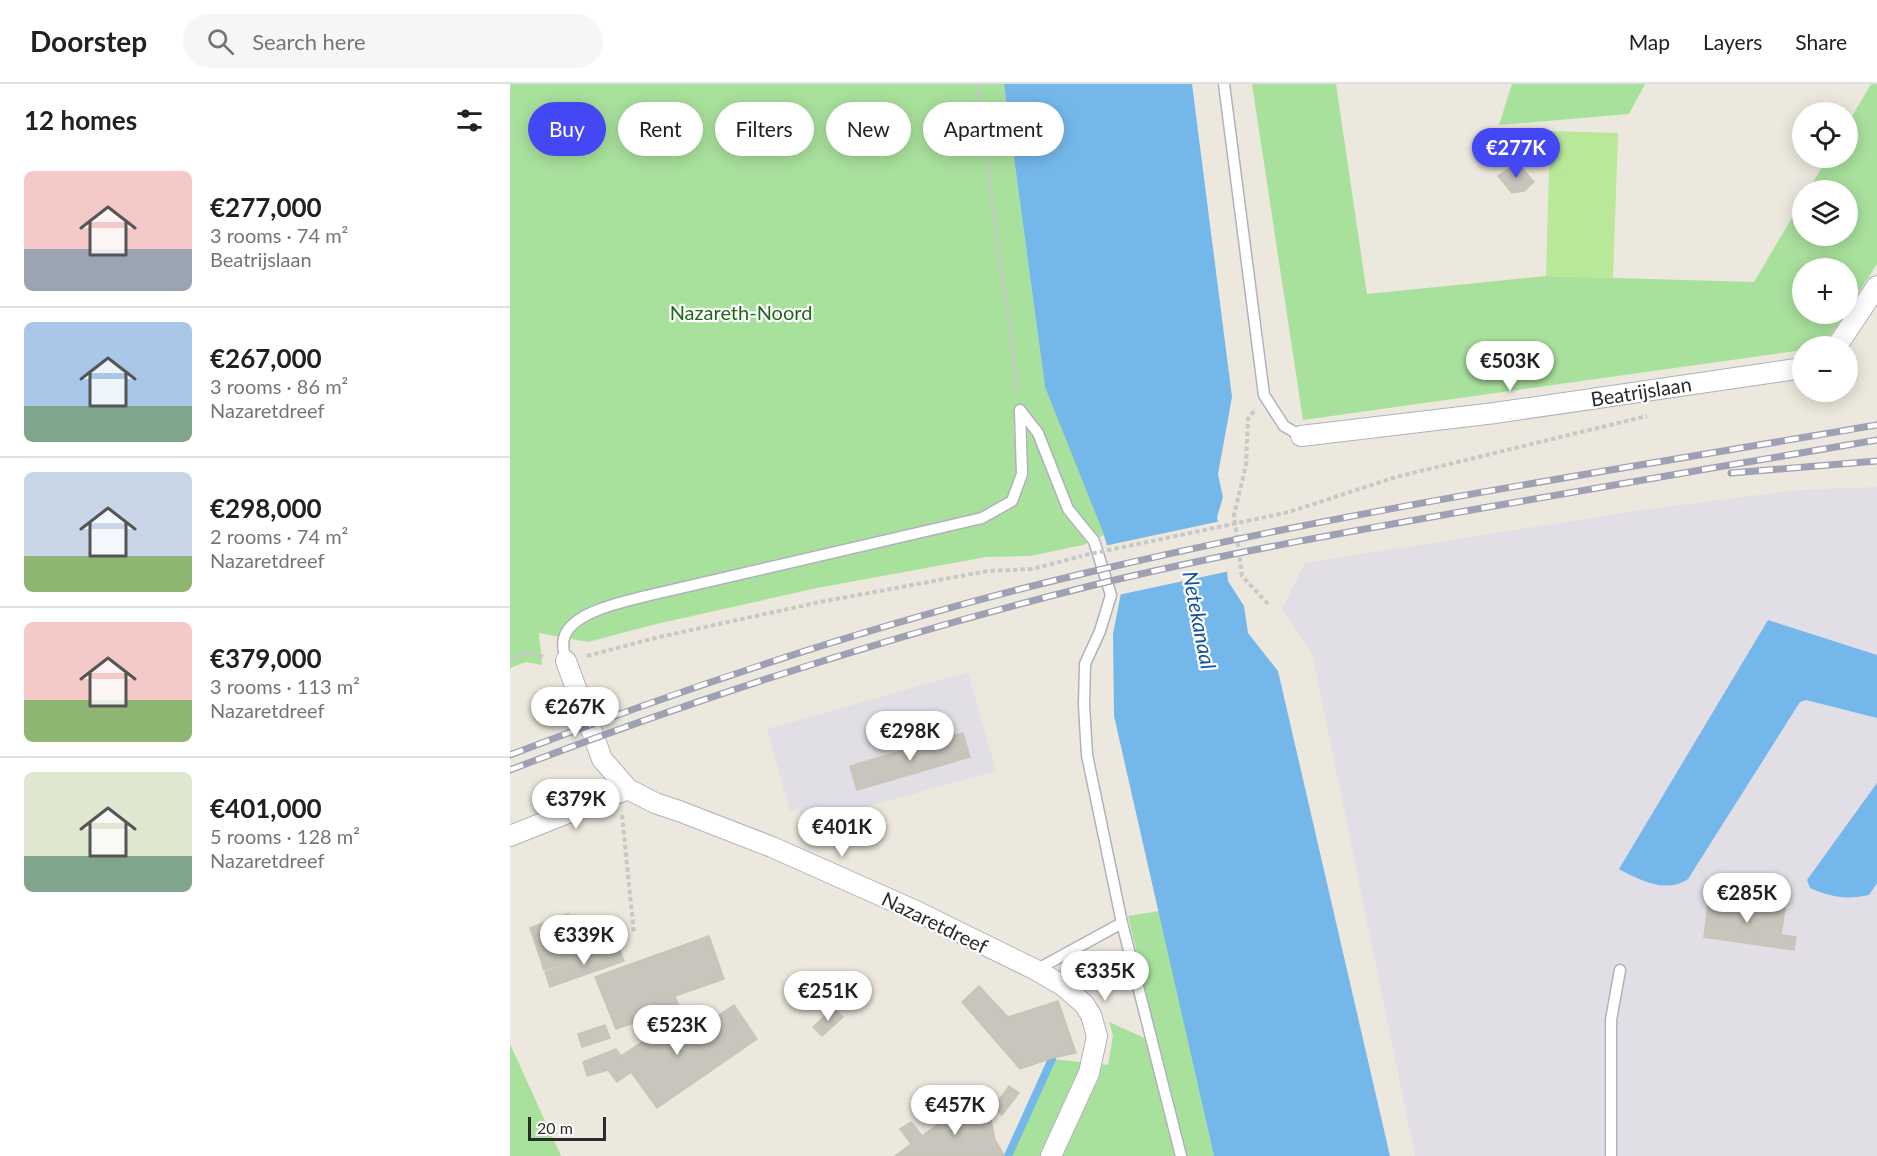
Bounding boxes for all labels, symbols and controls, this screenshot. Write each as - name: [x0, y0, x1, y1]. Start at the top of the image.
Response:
- search box: [183, 14, 603, 68]
- text: Doorstep: [30, 24, 147, 58]
- icon: search: [204, 25, 237, 58]
- text: Search here: [252, 28, 366, 55]
- text: Map: [1629, 29, 1670, 54]
- text: Layers: [1703, 29, 1762, 54]
- text: Share: [1795, 29, 1847, 54]
- chip: Buy: [528, 102, 606, 156]
- chip: Rent: [618, 102, 703, 156]
- chip: Filters: [715, 102, 814, 156]
- chip: New: [826, 102, 911, 156]
- chip: Apartment: [923, 102, 1064, 156]
- map controls: [1792, 102, 1858, 402]
- button: locate: [1792, 102, 1858, 168]
- text: 12 homes: [24, 104, 137, 136]
- icon: filters: [453, 104, 486, 137]
- pin: €277K: [1474, 128, 1558, 179]
- text: €277K: [1486, 135, 1546, 159]
- button: layers: [1792, 180, 1858, 246]
- text: €277,000: [210, 191, 322, 223]
- icon: home: [72, 195, 144, 267]
- text: 3 rooms · 74 m²: [210, 223, 348, 247]
- text: Beatrijslaan: [210, 247, 312, 271]
- button: +: [1792, 258, 1858, 324]
- park label: Nazareth-Noord: [670, 300, 812, 324]
- button: −: [1792, 336, 1858, 402]
- pin: €503K: [1468, 341, 1552, 392]
- text: €267,000: [210, 342, 322, 374]
- icon: home: [72, 346, 144, 418]
- text: €503K: [1480, 348, 1540, 372]
- street label: Beatrijslaan: [1589, 371, 1693, 411]
- text: 3 rooms · 86 m²: [210, 374, 348, 398]
- text: Nazaretdreef: [210, 398, 325, 422]
- text: €298,000: [210, 492, 322, 524]
- icon: home: [72, 496, 144, 568]
- text: 2 rooms · 74 m²: [210, 524, 348, 548]
- text: Nazaretdreef: [210, 548, 325, 572]
- water label: Netekanaal: [1178, 569, 1222, 671]
- text: €379,000: [210, 642, 322, 674]
- icon: home: [72, 646, 144, 718]
- text: 3 rooms · 113 m²: [210, 674, 360, 698]
- pin: €267K: [533, 687, 617, 738]
- text: €267K: [545, 694, 605, 718]
- text: Nazaretdreef: [210, 698, 325, 722]
- pin: €298K: [868, 711, 952, 762]
- text: €298K: [880, 718, 940, 742]
- pin: €379K: [534, 779, 618, 830]
- text: €379K: [546, 786, 606, 810]
- text: €401,000: [210, 792, 322, 824]
- icon: home: [72, 796, 144, 868]
- pin: €401K: [800, 807, 884, 858]
- text: €401K: [812, 814, 872, 838]
- text: 5 rooms · 128 m²: [210, 824, 360, 848]
- text: Nazaretdreef: [210, 848, 325, 872]
- pin: €285K: [1705, 873, 1789, 924]
- text: €285K: [1717, 880, 1777, 904]
- street label: Nazaretdreef: [878, 886, 992, 958]
- pin: €339K: [542, 915, 626, 966]
- text: €339K: [554, 922, 614, 946]
- pin: €335K: [1063, 951, 1147, 1002]
- text: €335K: [1075, 958, 1135, 982]
- pin: €251K: [786, 971, 870, 1022]
- text: €251K: [798, 978, 858, 1002]
- pin: €523K: [635, 1005, 719, 1056]
- text: €523K: [647, 1012, 707, 1036]
- pin: €457K: [913, 1085, 997, 1136]
- text: €457K: [925, 1092, 985, 1116]
- scale bar: [528, 1114, 606, 1142]
- text: 20 m: [537, 1118, 573, 1137]

